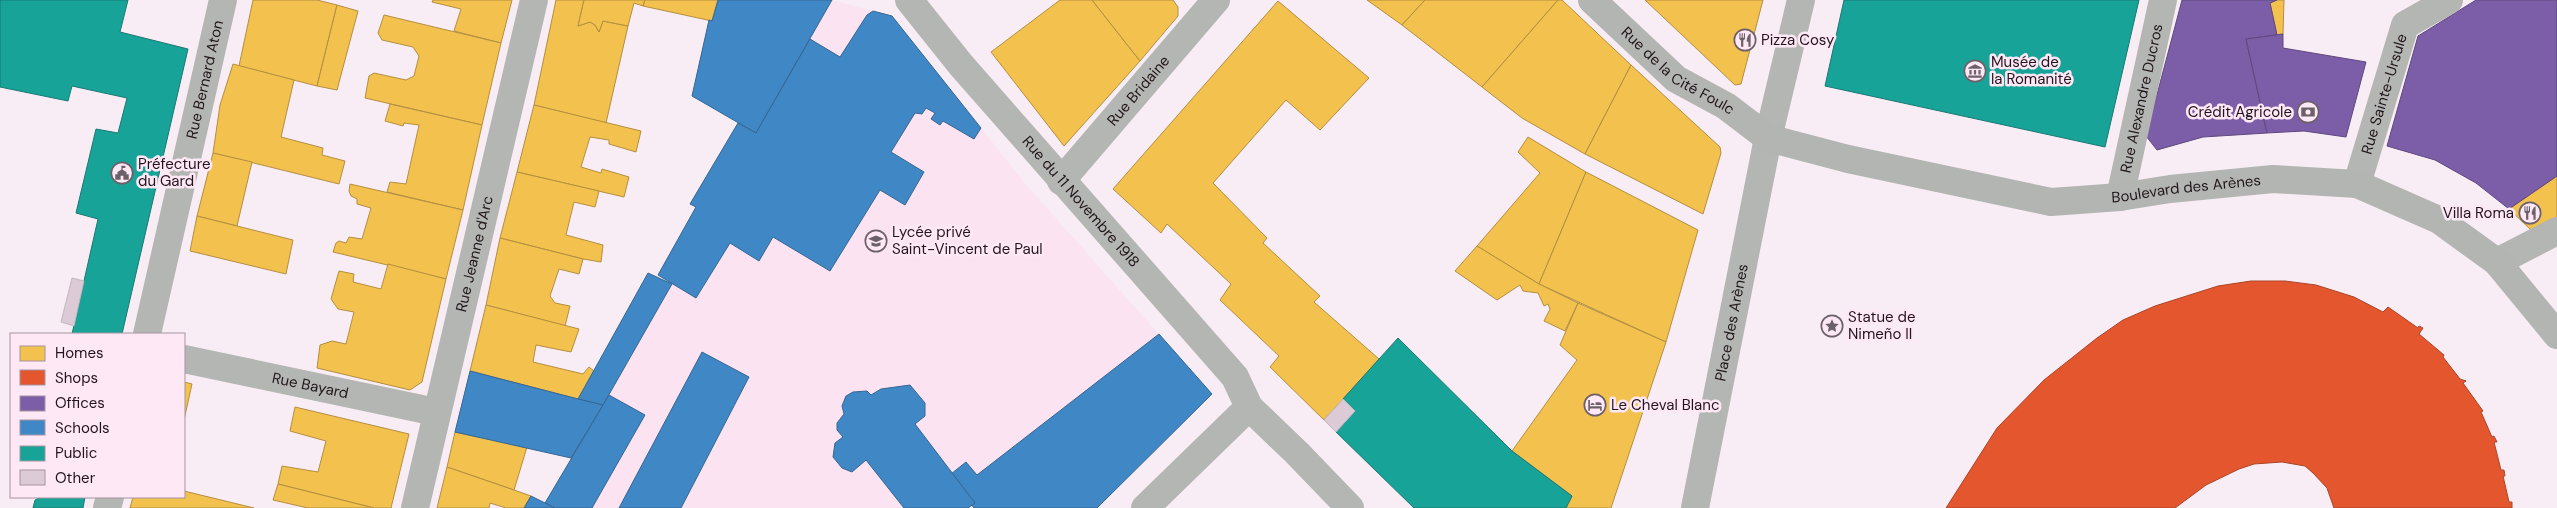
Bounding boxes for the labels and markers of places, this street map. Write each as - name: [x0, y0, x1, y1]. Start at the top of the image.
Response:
- restaurant icon: Pizza Cosy: [1733, 28, 1757, 52]
- place label: Pizza Cosy: [1761, 30, 1835, 50]
- place label: Musée de la Romanité: [1991, 52, 2072, 89]
- museum icon: Musée de la Romanité: [1963, 59, 1987, 83]
- bank icon: Crédit Agricole: [2296, 100, 2320, 124]
- place label: Crédit Agricole: [2188, 102, 2292, 122]
- place label: Préfecture du Gard: [138, 154, 210, 191]
- public building icon: Préfecture du Gard: [110, 161, 134, 185]
- restaurant icon: Villa Roma: [2518, 201, 2542, 225]
- place label: Villa Roma: [2443, 203, 2514, 223]
- place label: Lycée privé Saint-Vincent de Paul: [892, 222, 1043, 259]
- school or university icon: Lycée privé Saint-Vincent de Paul: [864, 229, 888, 253]
- place label: Statue de Nimeño II: [1848, 307, 1915, 344]
- place icon: Statue de Nimeño II: [1820, 314, 1844, 338]
- hotel icon: Le Cheval Blanc: [1583, 393, 1607, 417]
- place label: Le Cheval Blanc: [1611, 395, 1719, 415]

